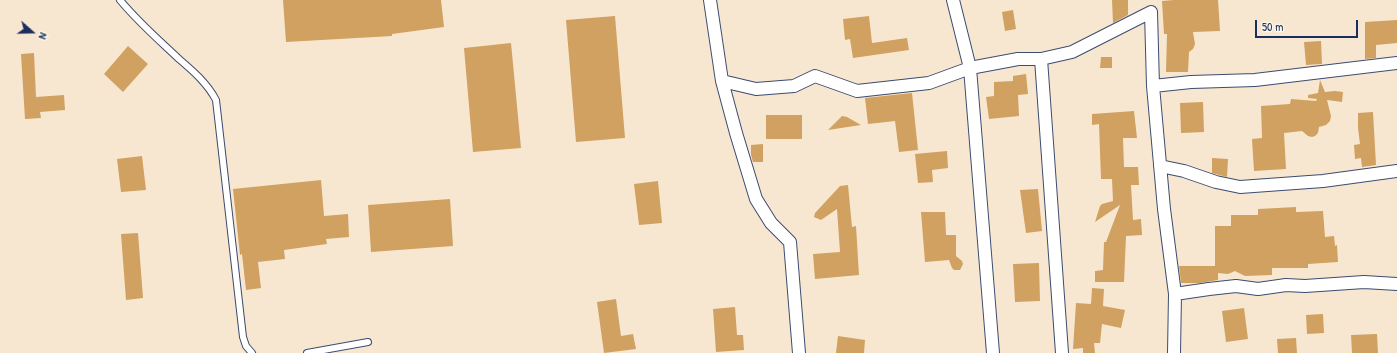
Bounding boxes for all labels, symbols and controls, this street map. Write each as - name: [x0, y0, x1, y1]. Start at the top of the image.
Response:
- north arrow: [12, 12, 52, 52]
- scale bar: [1257, 12, 1360, 38]
- text: 50 m: [1262, 18, 1283, 35]
- text: N: [36, 31, 51, 41]

